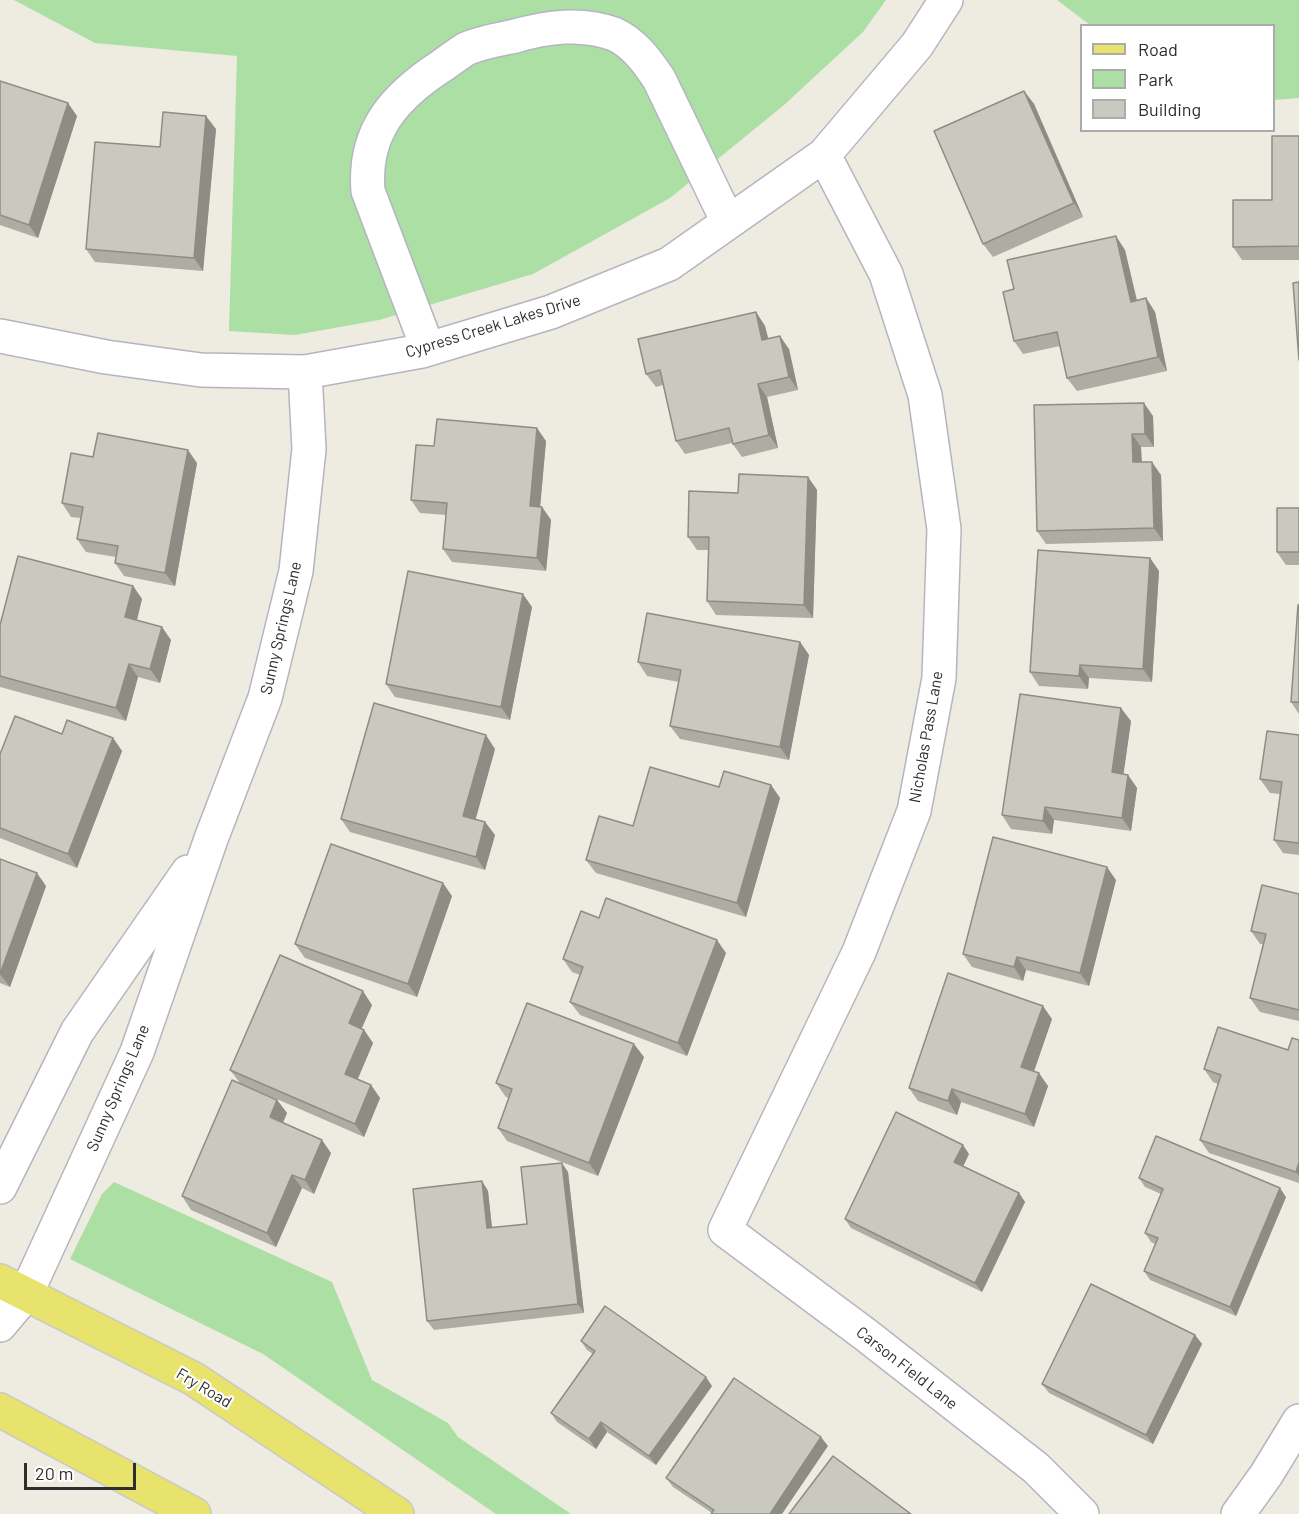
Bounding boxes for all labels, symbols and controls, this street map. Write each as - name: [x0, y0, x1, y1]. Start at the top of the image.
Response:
- legend: [1080, 24, 1275, 132]
- text: Road: [1138, 38, 1178, 60]
- text: Park: [1138, 68, 1173, 90]
- text: Building: [1138, 98, 1201, 120]
- street label: Cypress Creek Lakes Drive: [403, 290, 583, 362]
- street label: Sunny Springs Lane: [256, 560, 306, 696]
- street label: Nicholas Pass Lane: [905, 670, 947, 804]
- street label: Sunny Springs Lane: [83, 1022, 153, 1154]
- street label: Carson Field Lane: [852, 1322, 962, 1414]
- street label: Fry Road: [173, 1364, 235, 1412]
- scale bar: [27, 1451, 140, 1489]
- text: 20 m: [35, 1462, 73, 1484]

